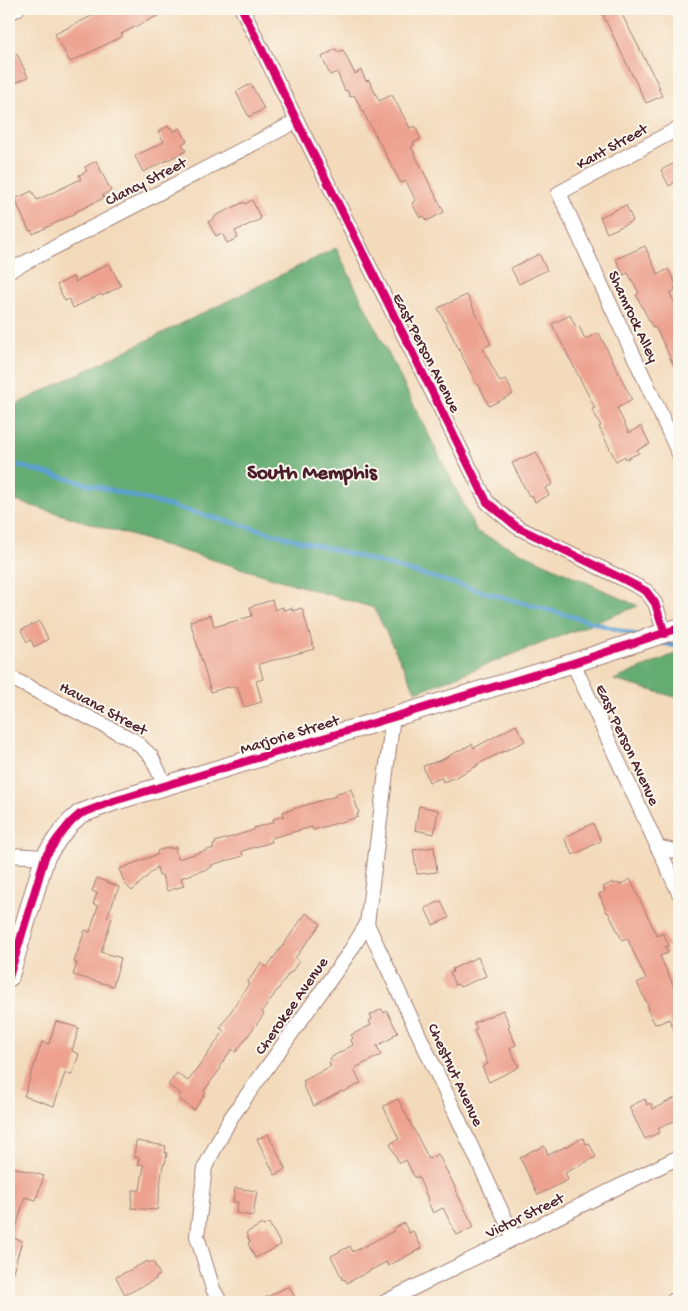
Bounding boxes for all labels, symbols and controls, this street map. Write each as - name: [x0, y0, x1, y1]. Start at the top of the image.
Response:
- street label: Kant Street: [574, 120, 653, 175]
- street label: Clancy Street: [103, 154, 192, 212]
- street label: Shamrock Alley: [602, 269, 661, 367]
- street label: East Person Avenue: [387, 291, 464, 417]
- district label: South Memphis: [247, 462, 378, 487]
- street label: Havana Street: [55, 679, 151, 742]
- street label: East Person Avenue: [589, 682, 663, 810]
- street label: Marjorie Street: [238, 712, 343, 760]
- street label: Cherokee Avenue: [252, 954, 334, 1060]
- street label: Chestnut Avenue: [422, 1021, 486, 1131]
- street label: Victor Street: [482, 1189, 569, 1245]

